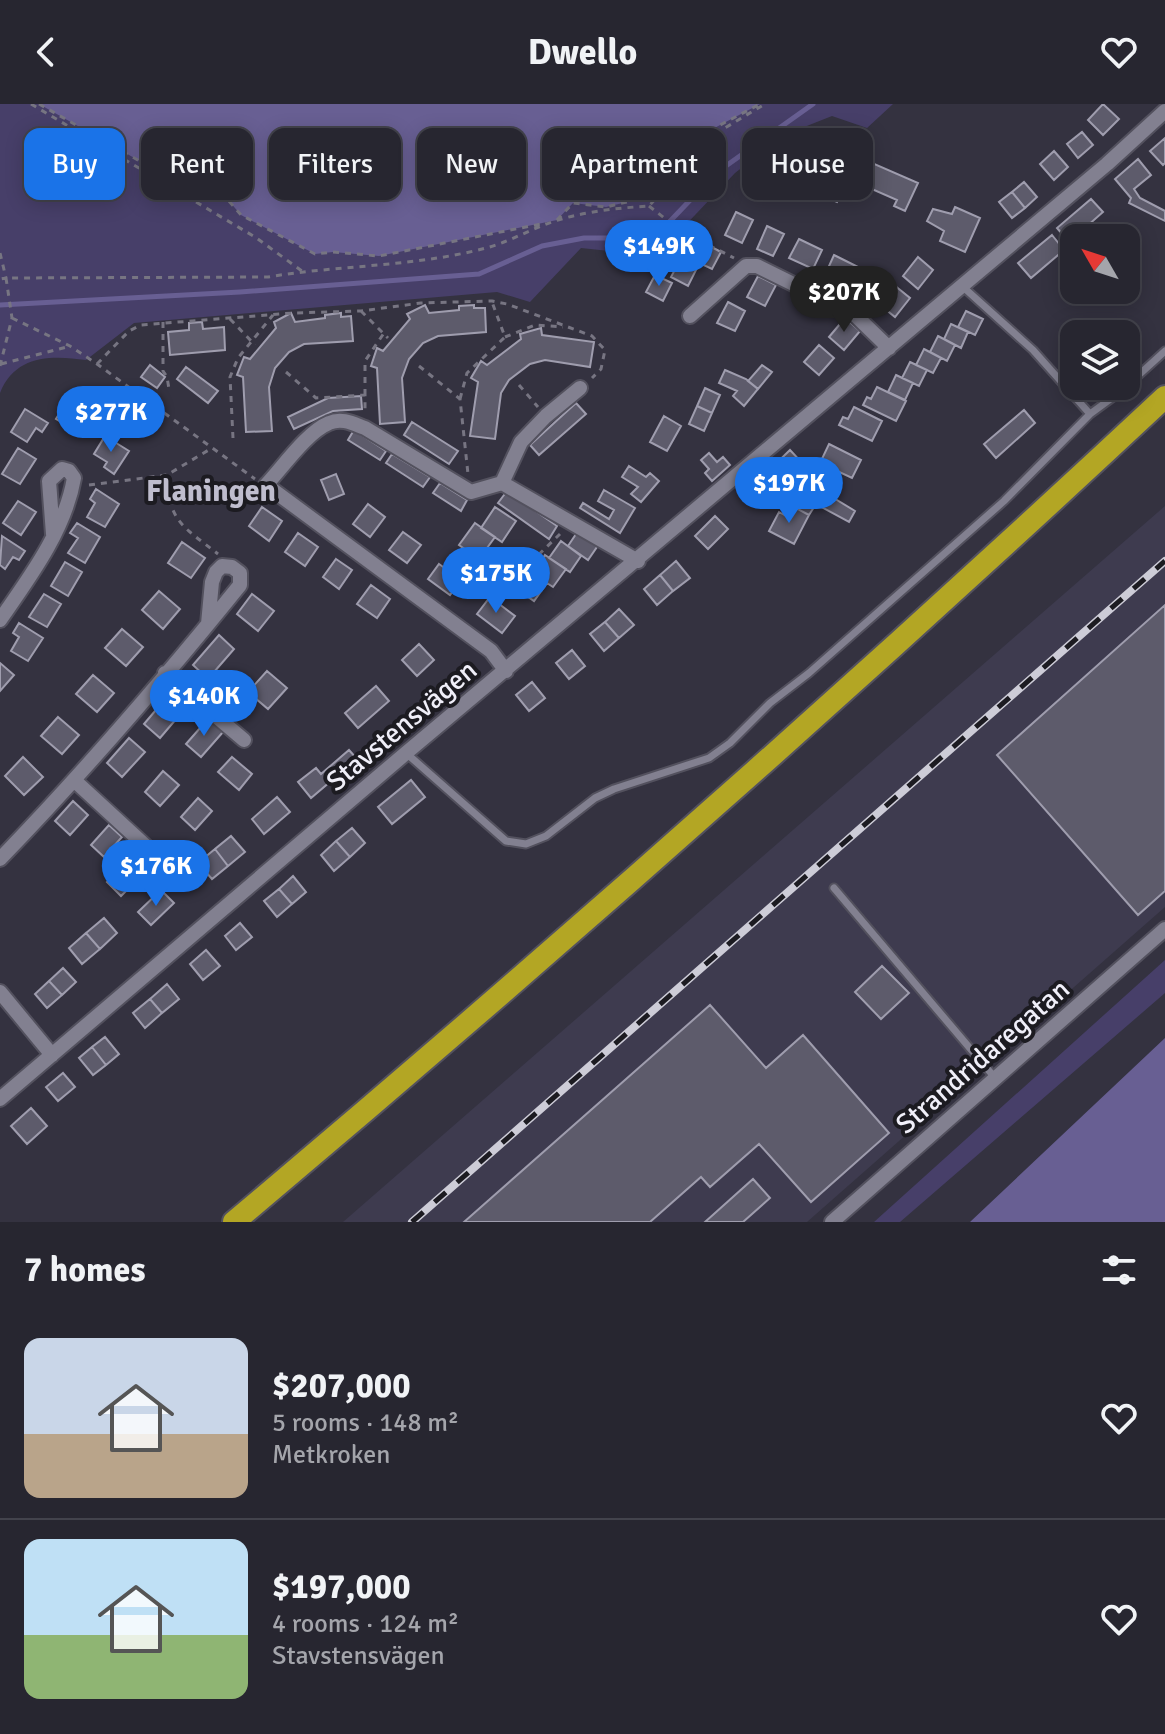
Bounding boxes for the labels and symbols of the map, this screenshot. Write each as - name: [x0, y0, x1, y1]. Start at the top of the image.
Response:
- pin: $149K: [603, 220, 715, 288]
- north arrow: [1060, 224, 1140, 304]
- pin: $207K: [788, 266, 900, 334]
- pin: $277K: [55, 386, 167, 454]
- pin: $197K: [733, 457, 845, 525]
- district label: Flaningen: [146, 473, 276, 510]
- pin: $175K: [440, 547, 552, 615]
- street label: Stavstensvägen: [319, 653, 484, 799]
- pin: $140K: [148, 670, 260, 738]
- pin: $176K: [100, 840, 212, 908]
- street label: Strandridaregatan: [889, 972, 1076, 1141]

